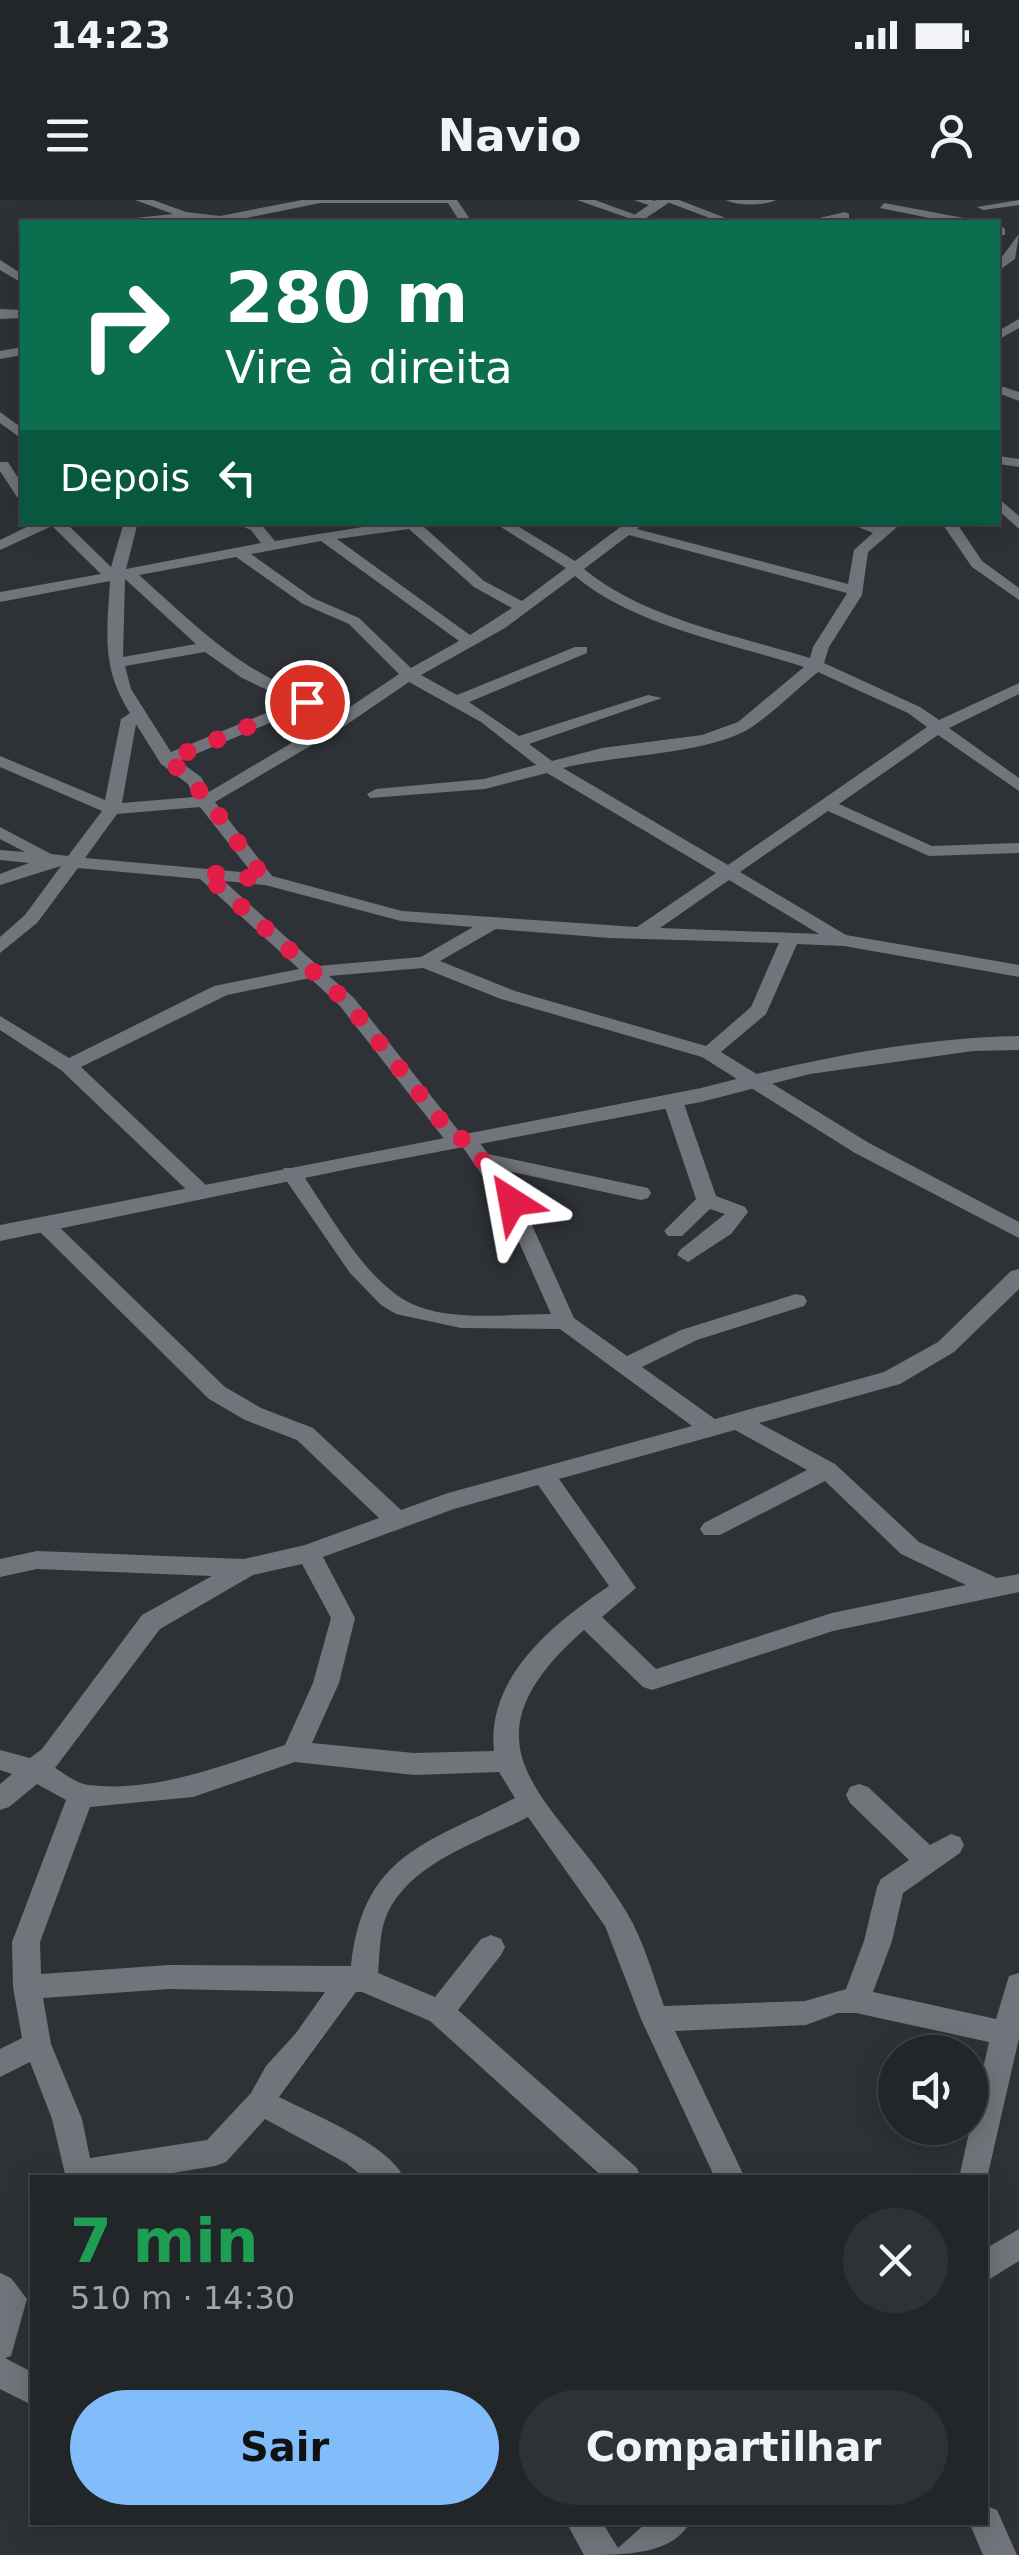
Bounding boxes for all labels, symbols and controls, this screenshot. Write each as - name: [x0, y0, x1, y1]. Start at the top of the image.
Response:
- text: 14:23: [50, 13, 171, 57]
- icon: menu: [40, 108, 95, 163]
- icon: person: [924, 108, 979, 163]
- text: Navio: [438, 109, 581, 162]
- text: 280 m: [225, 257, 468, 339]
- icon: right: [60, 260, 190, 390]
- text: Vire à direita: [225, 341, 513, 394]
- icon: left: [210, 450, 265, 505]
- text: Depois: [60, 456, 190, 500]
- pin: [265, 660, 350, 745]
- icon: arrive: [280, 675, 335, 730]
- position arrow: [460, 1150, 564, 1254]
- map controls: [878, 2035, 988, 2145]
- button: sound: [878, 2035, 988, 2145]
- text: 7 min: [70, 2206, 258, 2276]
- button: close: [843, 2208, 948, 2313]
- text: 510 m · 14:30: [70, 2279, 295, 2317]
- button: Sair: [70, 2390, 499, 2505]
- button: Compartilhar: [519, 2390, 948, 2505]

